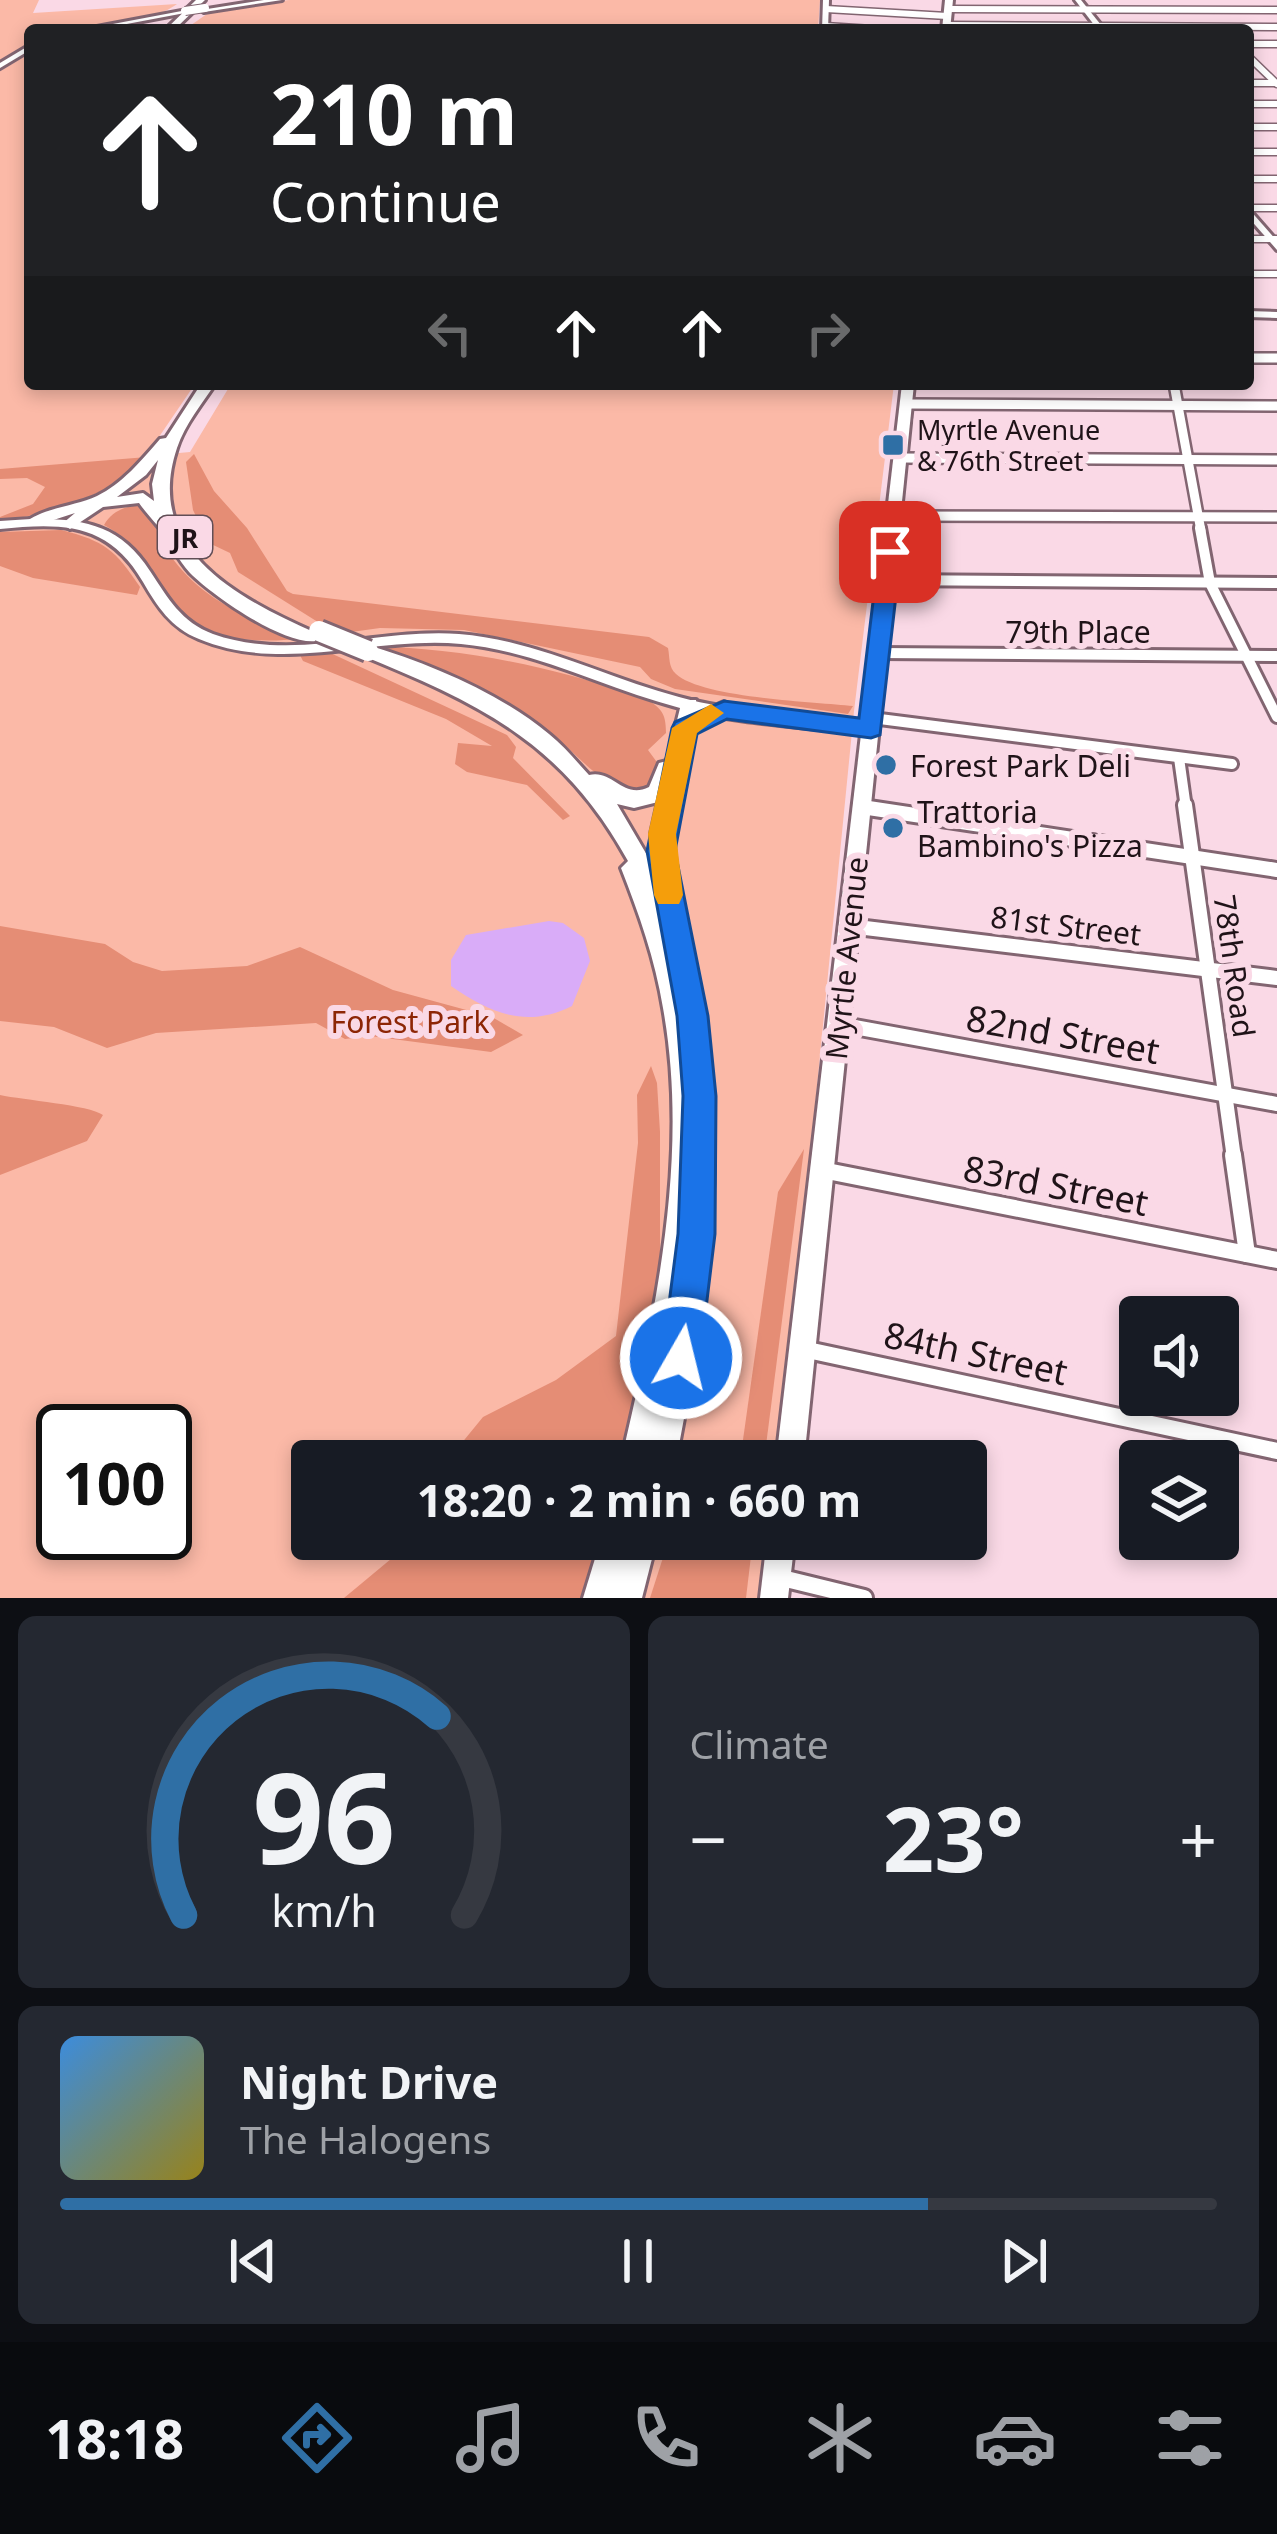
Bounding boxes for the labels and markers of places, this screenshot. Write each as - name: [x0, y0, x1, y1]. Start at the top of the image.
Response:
- place label: Myrtle Avenue & 76th Street: [917, 411, 1100, 479]
- marker: Myrtle Avenue & 76th Street: [880, 432, 906, 458]
- pin: [839, 501, 941, 603]
- place label: Forest Park Deli: [910, 745, 1131, 786]
- marker: Forest Park Deli: [873, 752, 899, 778]
- place label: Trattoria Bambino's Pizza: [917, 791, 1143, 866]
- marker: Trattoria Bambino's Pizza: [880, 815, 906, 841]

